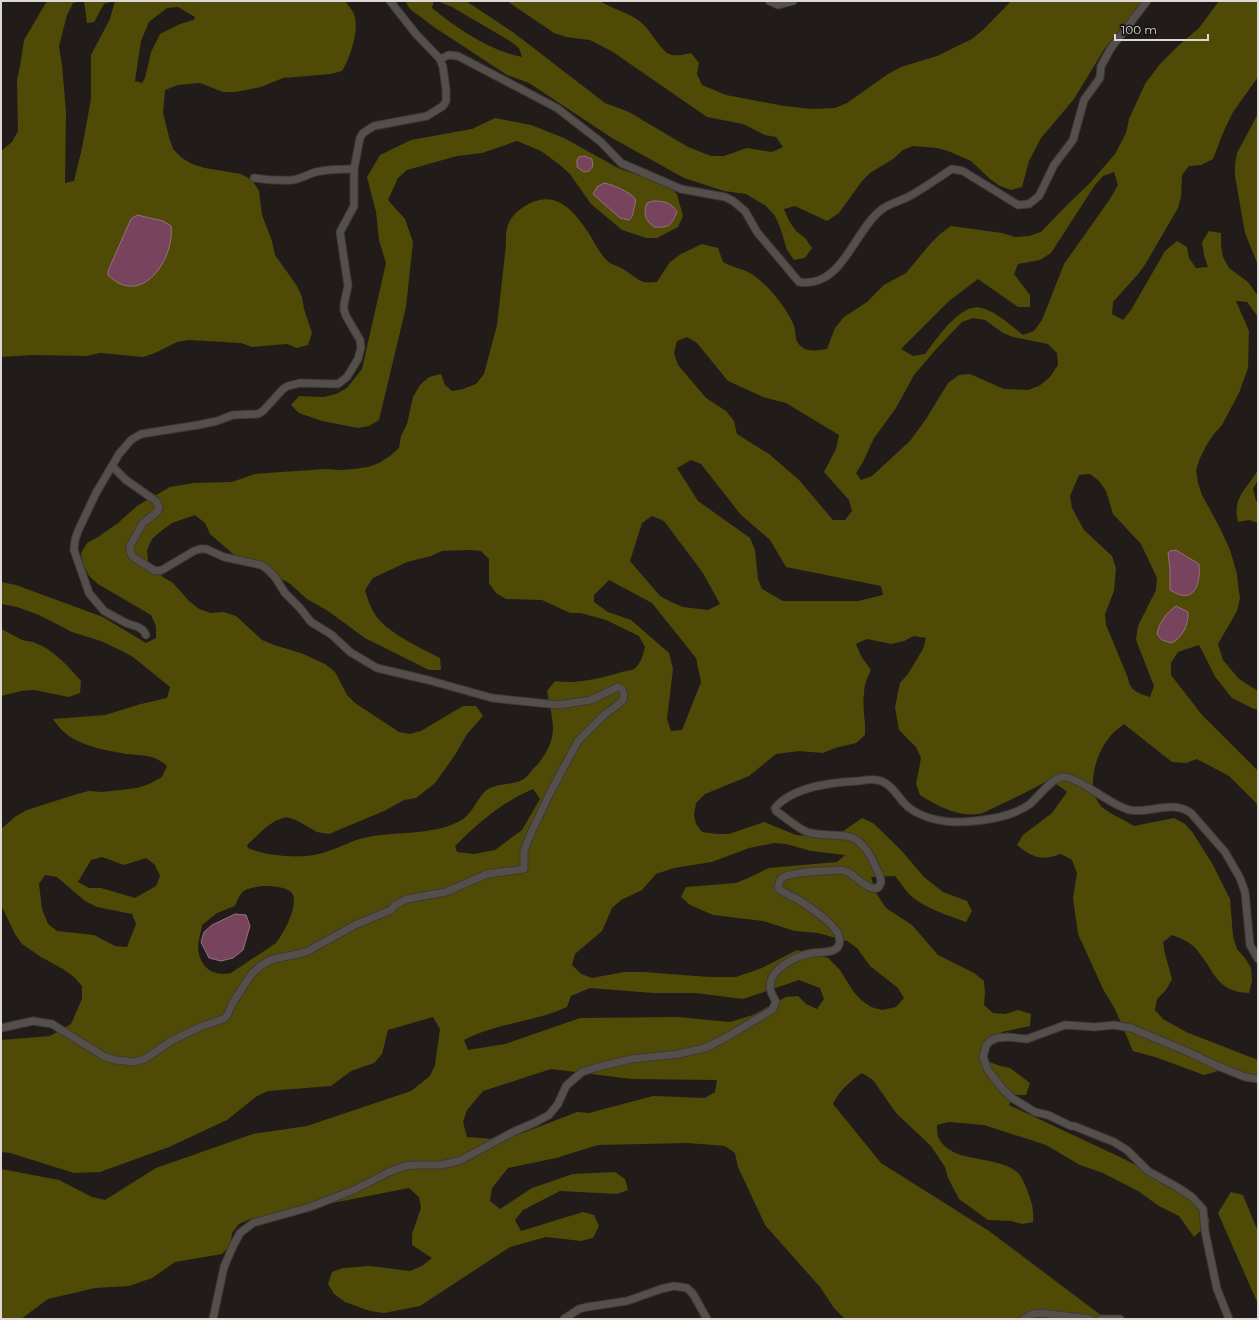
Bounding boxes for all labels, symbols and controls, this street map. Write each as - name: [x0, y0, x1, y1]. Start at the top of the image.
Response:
- scale bar: [1115, 16, 1208, 42]
- text: 100 m: [1121, 22, 1157, 37]

